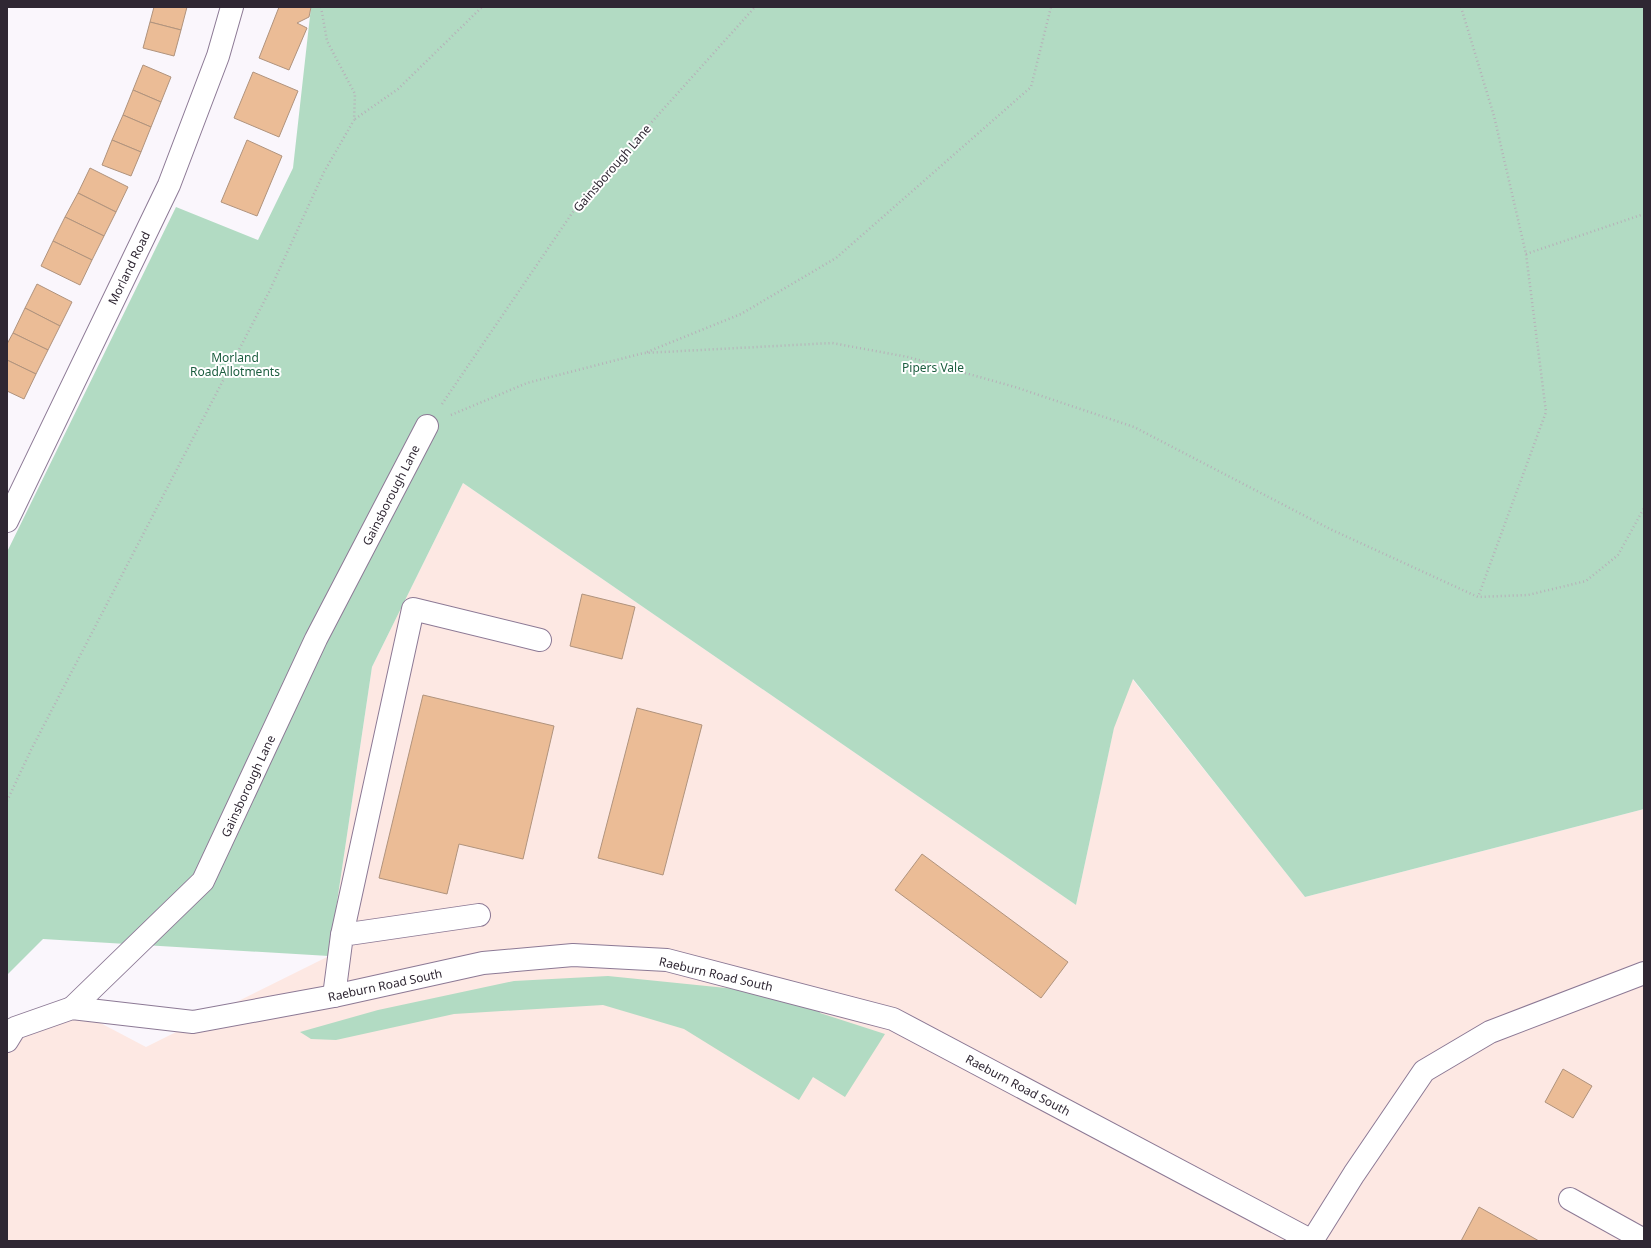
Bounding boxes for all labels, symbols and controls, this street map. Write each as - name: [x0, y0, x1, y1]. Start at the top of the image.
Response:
- street label: Gainsborough Lane: [569, 120, 655, 215]
- street label: Morland Road: [104, 228, 154, 308]
- park label: Morland RoadAllotments: [190, 349, 280, 380]
- park label: Pipers Vale: [902, 359, 964, 376]
- street label: Gainsborough Lane: [358, 442, 424, 548]
- street label: Gainsborough Lane: [217, 732, 279, 840]
- street label: Raeburn Road South: [657, 953, 775, 995]
- street label: Raeburn Road South: [326, 965, 444, 1005]
- street label: Raeburn Road South: [963, 1050, 1073, 1120]

